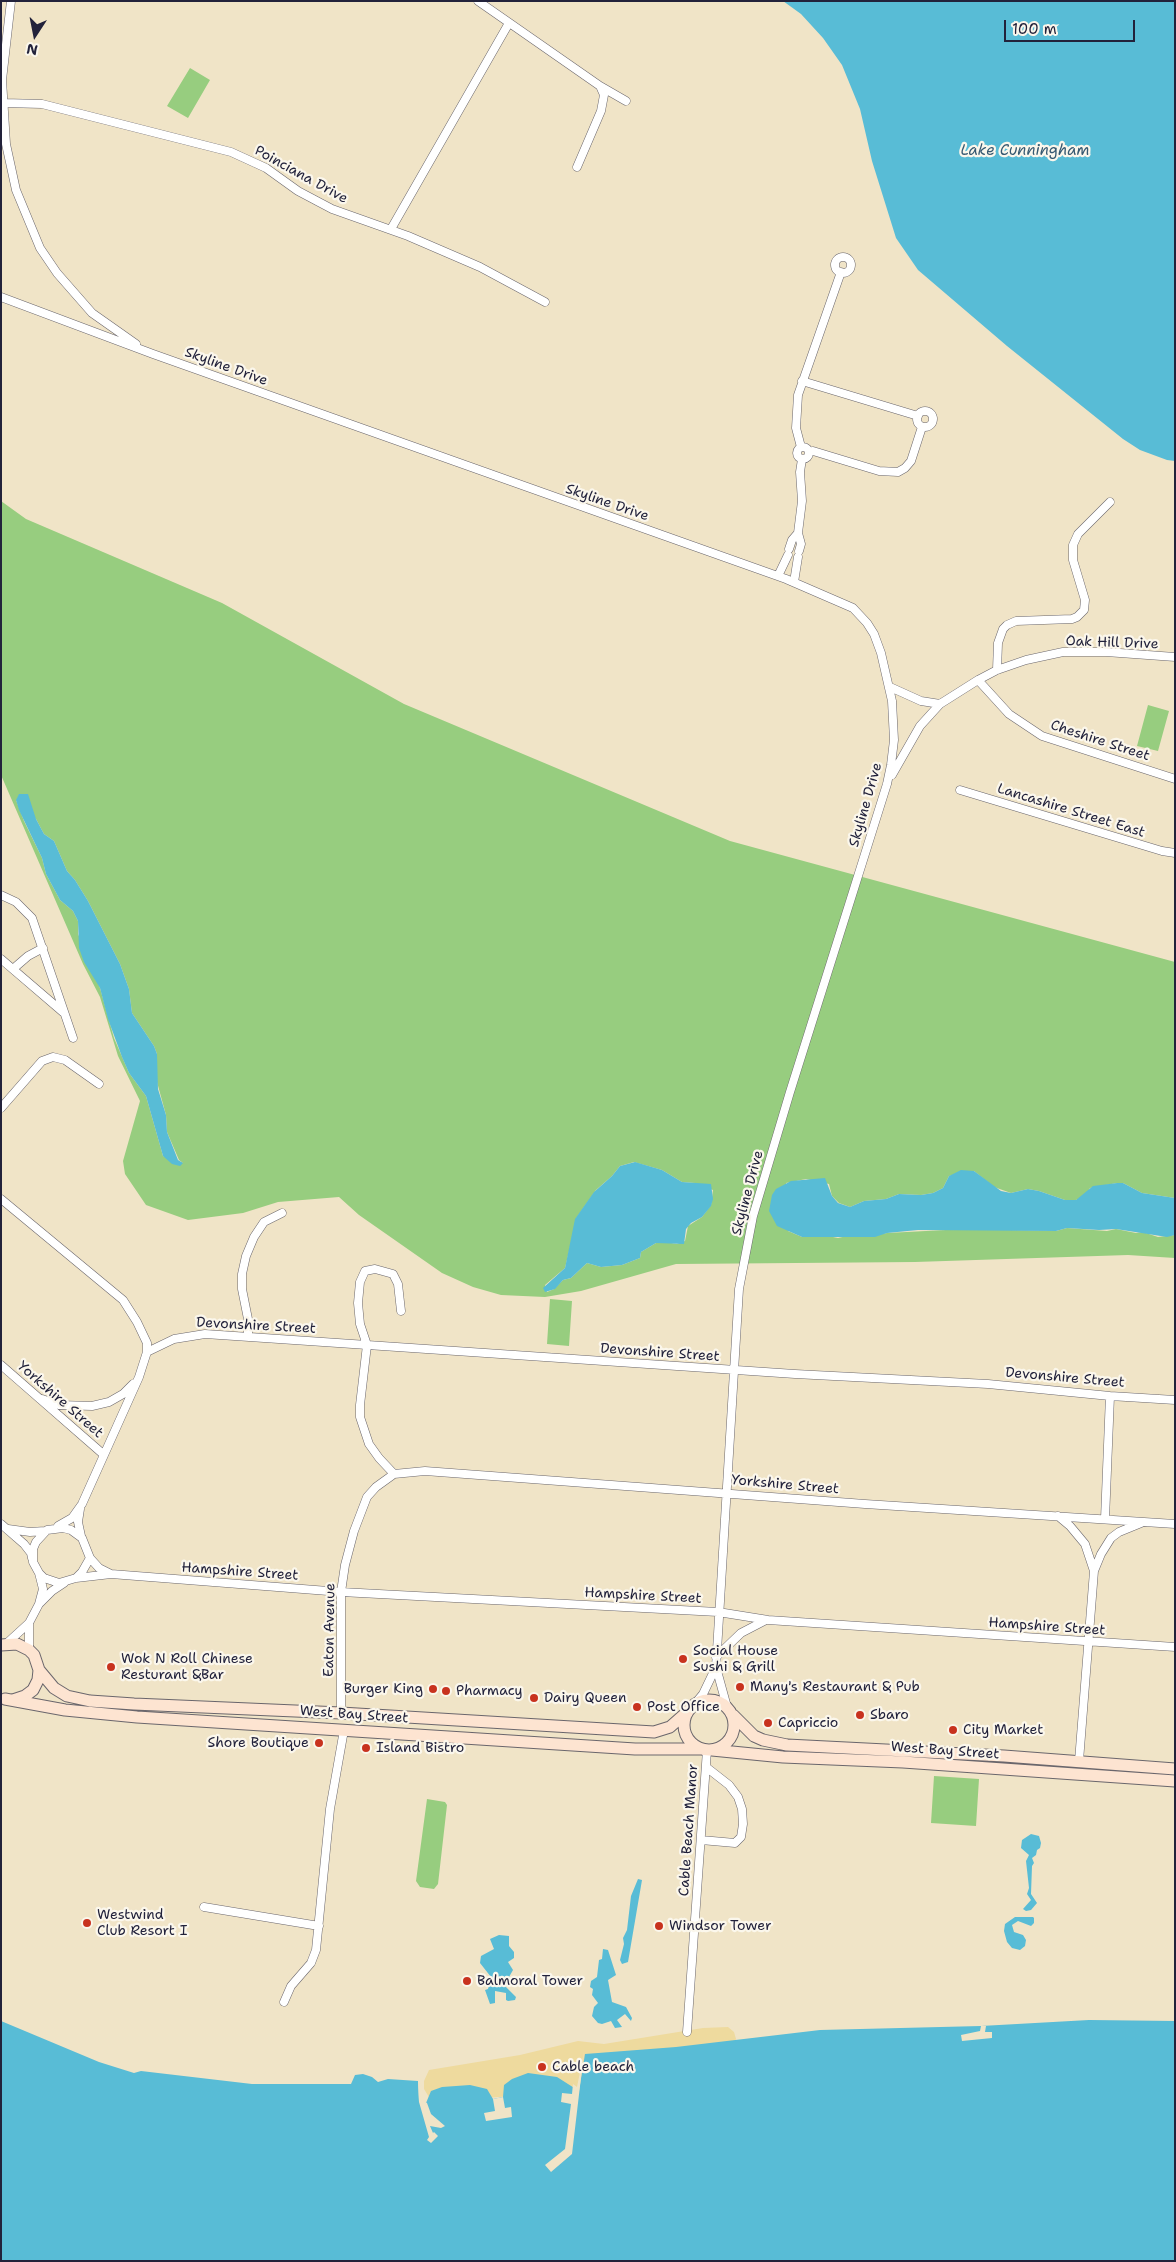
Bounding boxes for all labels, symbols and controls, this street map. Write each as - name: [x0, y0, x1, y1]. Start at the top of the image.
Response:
- north arrow: [10, 10, 60, 60]
- scale bar: [1006, 10, 1137, 42]
- text: 100 m: [1012, 19, 1057, 39]
- text: N: [25, 40, 39, 60]
- water label: Lake Cunningham: [960, 142, 1090, 160]
- street label: Poinciana Drive: [252, 143, 350, 207]
- street label: Skyline Drive: [182, 344, 270, 390]
- street label: Skyline Drive: [563, 481, 651, 525]
- street label: Oak Hill Drive: [1065, 633, 1159, 653]
- street label: Cheshire Street: [1048, 717, 1152, 765]
- street label: Skyline Drive: [846, 761, 886, 849]
- street label: Lancashire Street East: [995, 781, 1147, 841]
- street label: Skyline Drive: [729, 1149, 767, 1237]
- street label: Devonshire Street: [196, 1314, 316, 1338]
- street label: Devonshire Street: [600, 1340, 720, 1366]
- street label: Yorkshire Street: [14, 1358, 106, 1442]
- street label: Devonshire Street: [1005, 1364, 1125, 1392]
- street label: Yorkshire Street: [730, 1472, 840, 1498]
- street label: Hampshire Street: [181, 1560, 299, 1584]
- street label: Eaton Avenue: [321, 1583, 339, 1677]
- street label: Hampshire Street: [584, 1585, 702, 1607]
- street label: Hampshire Street: [988, 1615, 1106, 1639]
- place label: Social House Sushi & Grill: [693, 1643, 778, 1675]
- place label: Wok N Roll Chinese Resturant &Bar: [121, 1651, 253, 1684]
- marker: Social House Sushi & Grill: [677, 1653, 689, 1665]
- marker: Wok N Roll Chinese Resturant &Bar: [105, 1661, 117, 1673]
- place label: Many's Restaurant & Pub: [750, 1679, 920, 1695]
- place label: Burger King: [344, 1681, 423, 1697]
- marker: Many's Restaurant & Pub: [734, 1681, 746, 1693]
- marker: Burger King: [427, 1683, 439, 1695]
- place label: Pharmacy: [456, 1683, 523, 1699]
- marker: Pharmacy: [440, 1685, 452, 1697]
- place label: Dairy Queen: [544, 1690, 627, 1706]
- marker: Dairy Queen: [528, 1692, 540, 1704]
- place label: Post Office: [647, 1699, 720, 1715]
- marker: Post Office: [631, 1701, 643, 1713]
- street label: West Bay Street: [299, 1703, 409, 1727]
- place label: Sbaro: [870, 1707, 909, 1723]
- marker: Sbaro: [854, 1709, 866, 1721]
- place label: Capriccio: [778, 1715, 838, 1731]
- marker: Capriccio: [762, 1717, 774, 1729]
- place label: City Market: [963, 1722, 1043, 1738]
- marker: City Market: [947, 1724, 959, 1736]
- place label: Shore Boutique: [208, 1735, 309, 1751]
- marker: Shore Boutique: [313, 1737, 325, 1749]
- street label: West Bay Street: [890, 1739, 1000, 1763]
- place label: Island Bistro: [376, 1740, 464, 1756]
- marker: Island Bistro: [360, 1742, 372, 1754]
- street label: Cable Beach Manor: [676, 1763, 702, 1897]
- place label: Westwind Club Resort I: [97, 1907, 187, 1940]
- marker: Westwind Club Resort I: [81, 1917, 93, 1929]
- place label: Windsor Tower: [669, 1918, 772, 1934]
- marker: Windsor Tower: [653, 1920, 665, 1932]
- place label: Balmoral Tower: [477, 1973, 583, 1989]
- marker: Balmoral Tower: [461, 1975, 473, 1987]
- place label: Cable beach: [552, 2059, 634, 2075]
- marker: Cable beach: [536, 2061, 548, 2073]

